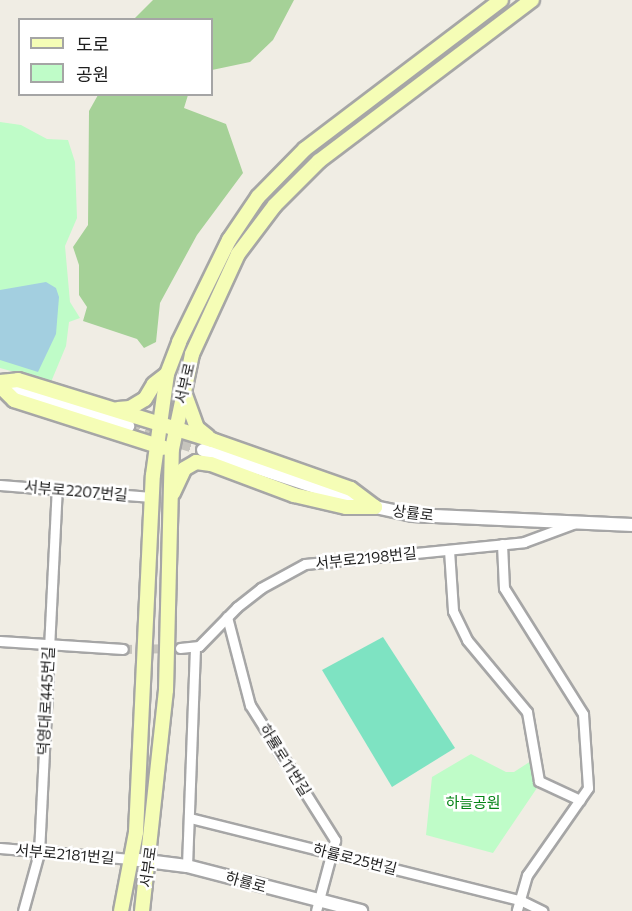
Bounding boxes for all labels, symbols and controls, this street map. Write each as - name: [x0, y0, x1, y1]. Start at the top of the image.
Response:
- legend: [18, 18, 213, 96]
- text: 도로: [76, 33, 109, 55]
- text: 공원: [76, 63, 109, 85]
- street label: 서부로: [172, 361, 198, 405]
- street label: 서부로2207번길: [24, 478, 128, 504]
- street label: 상률로: [391, 502, 435, 524]
- street label: 서부로2198번길: [314, 544, 418, 572]
- street label: 덕영대로445번길: [34, 646, 58, 756]
- street label: 하률로11번길: [256, 721, 314, 799]
- park label: 하늘공원: [445, 794, 501, 812]
- street label: 하률로25번길: [311, 840, 399, 878]
- street label: 서부로2181번길: [15, 841, 115, 867]
- street label: 서부로: [136, 845, 160, 889]
- street label: 하률로: [224, 868, 268, 896]

